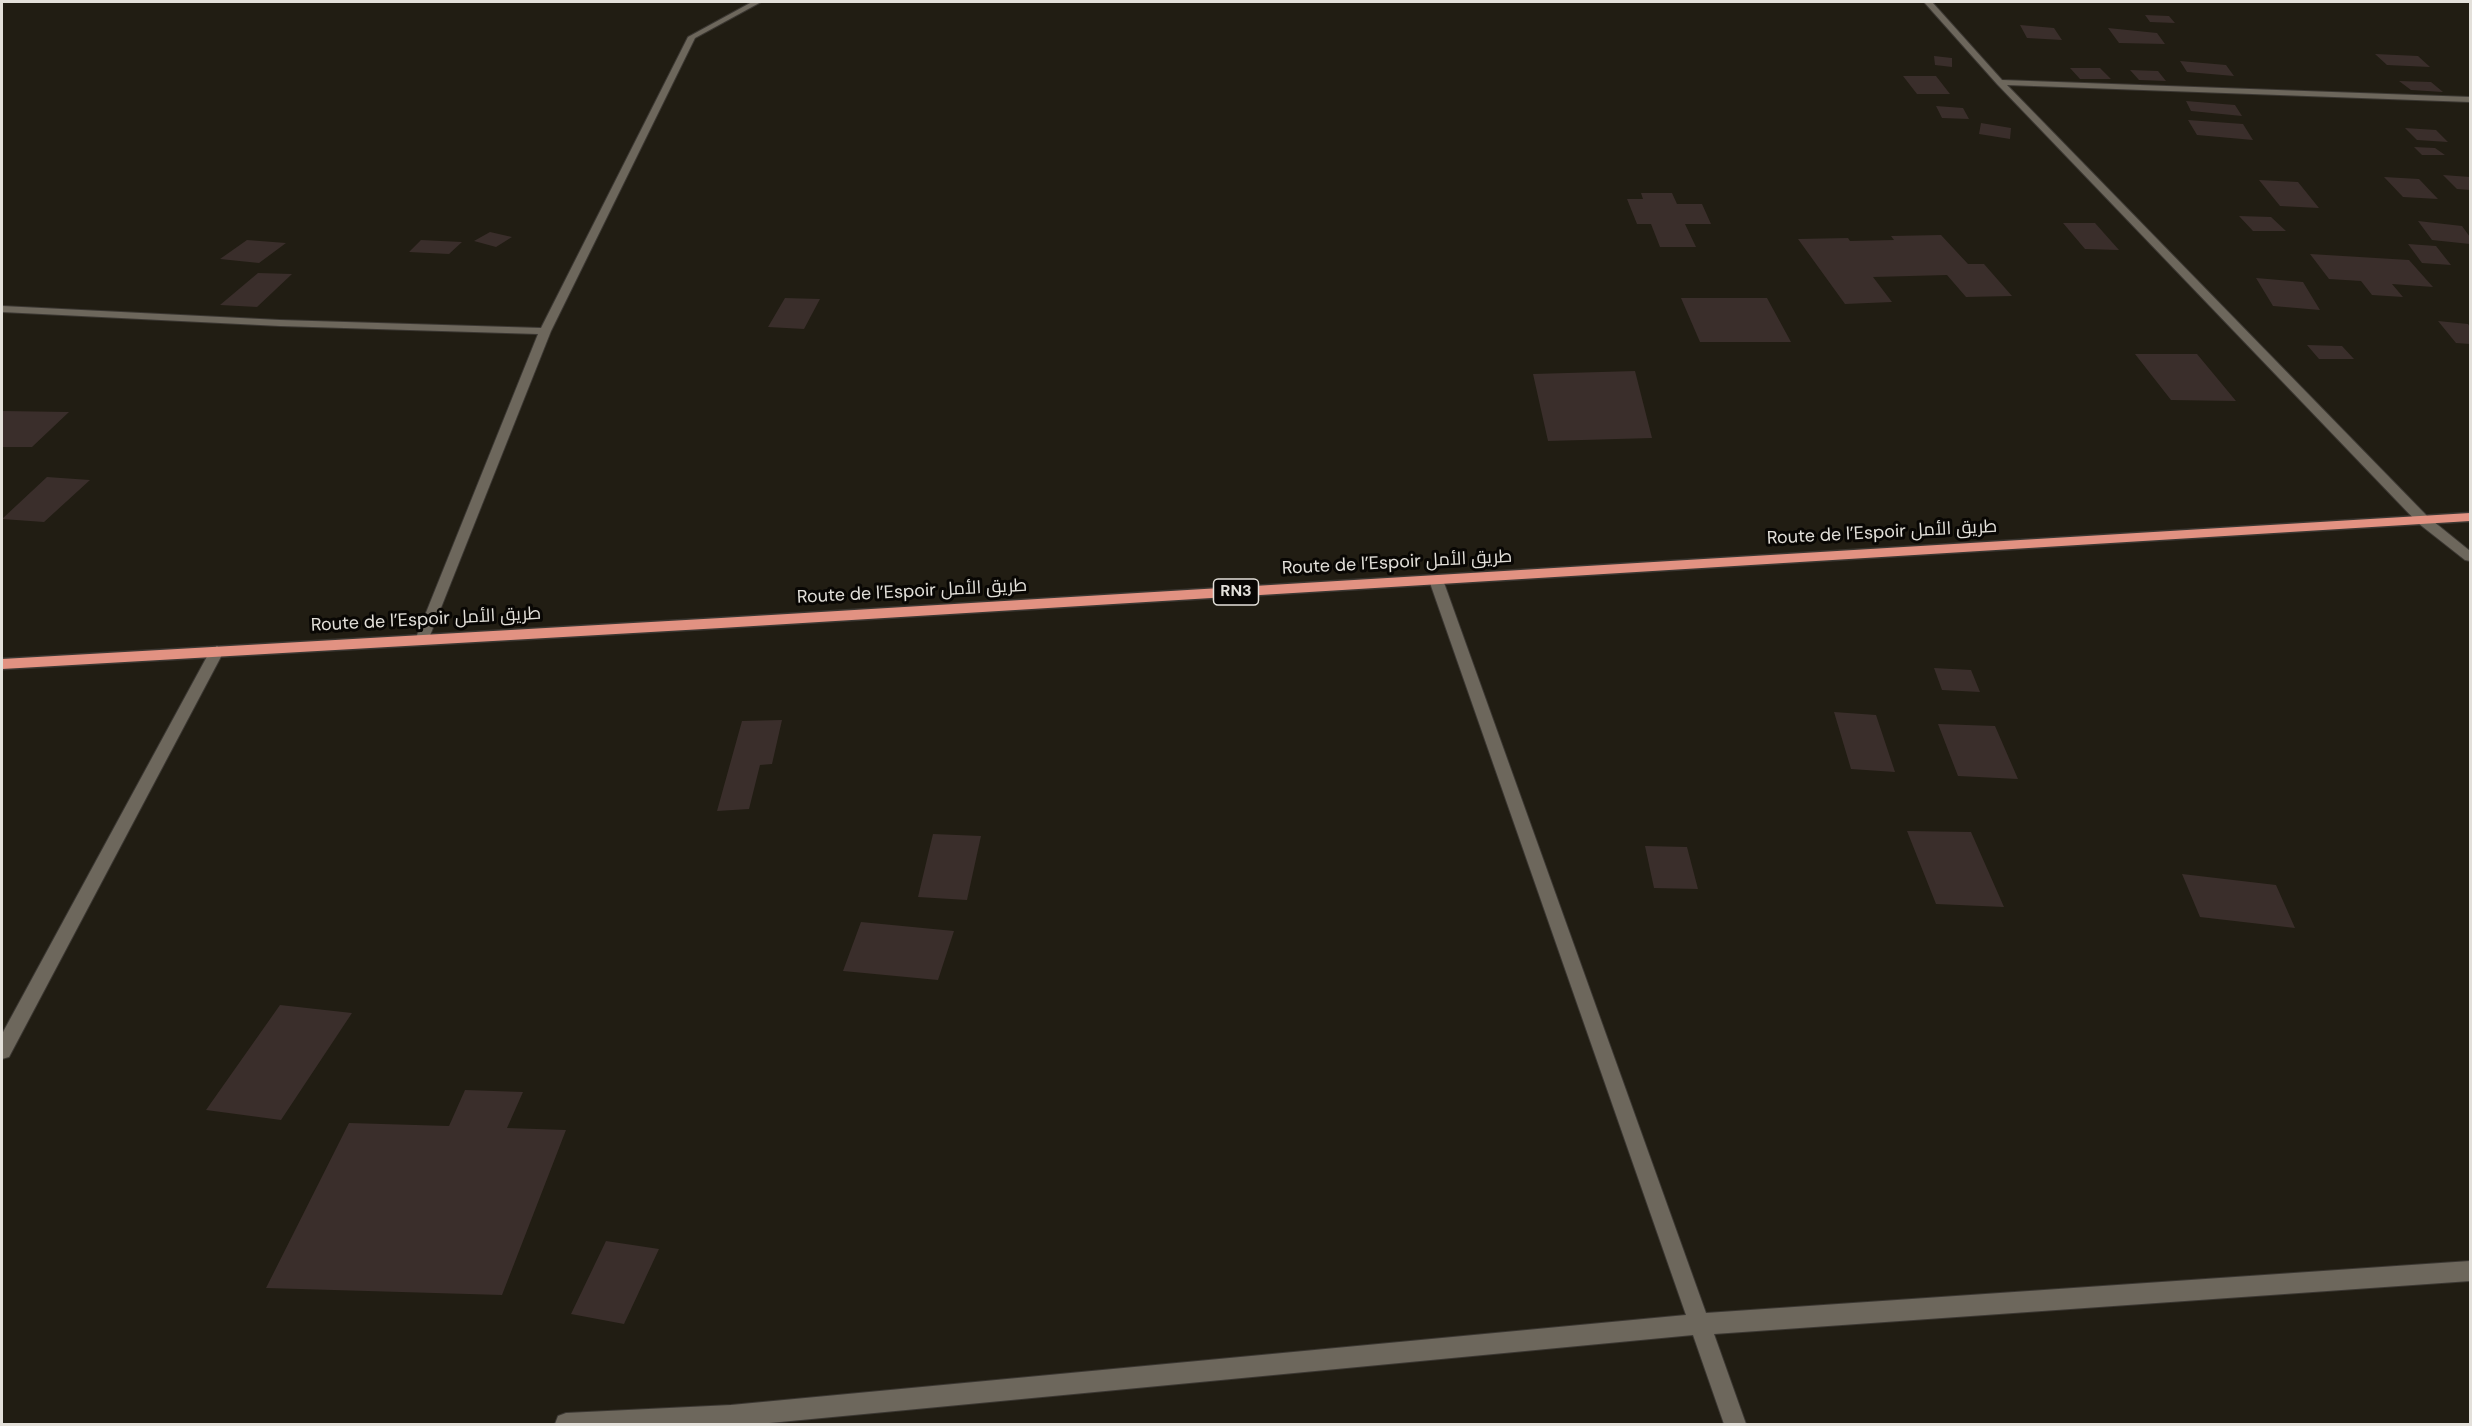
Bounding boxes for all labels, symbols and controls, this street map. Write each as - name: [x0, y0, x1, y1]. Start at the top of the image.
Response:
- street label: Route de l’Espoir طريق الأمل: [1766, 516, 1998, 550]
- street label: Route de l’Espoir طريق الأمل: [1281, 546, 1513, 580]
- street label: Route de l’Espoir طريق الأمل: [796, 575, 1028, 609]
- road number: RN3: [1214, 579, 1258, 605]
- street label: Route de l’Espoir طريق الأمل: [310, 603, 542, 637]

